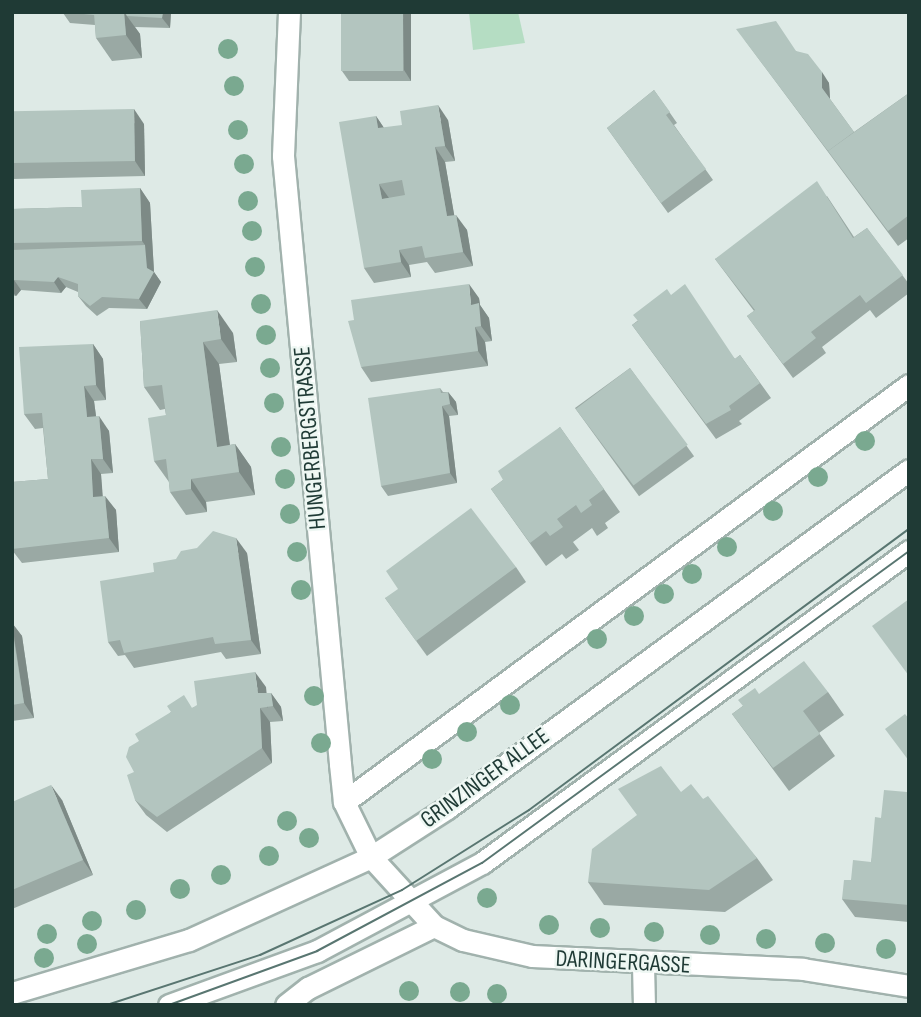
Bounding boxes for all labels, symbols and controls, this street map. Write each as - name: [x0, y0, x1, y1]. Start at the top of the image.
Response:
- street label: HUNGERBERGSTRASSE: [288, 345, 332, 531]
- street label: GRINZINGER ALLEE: [415, 722, 555, 834]
- street label: DARINGERGASSE: [555, 944, 691, 980]

